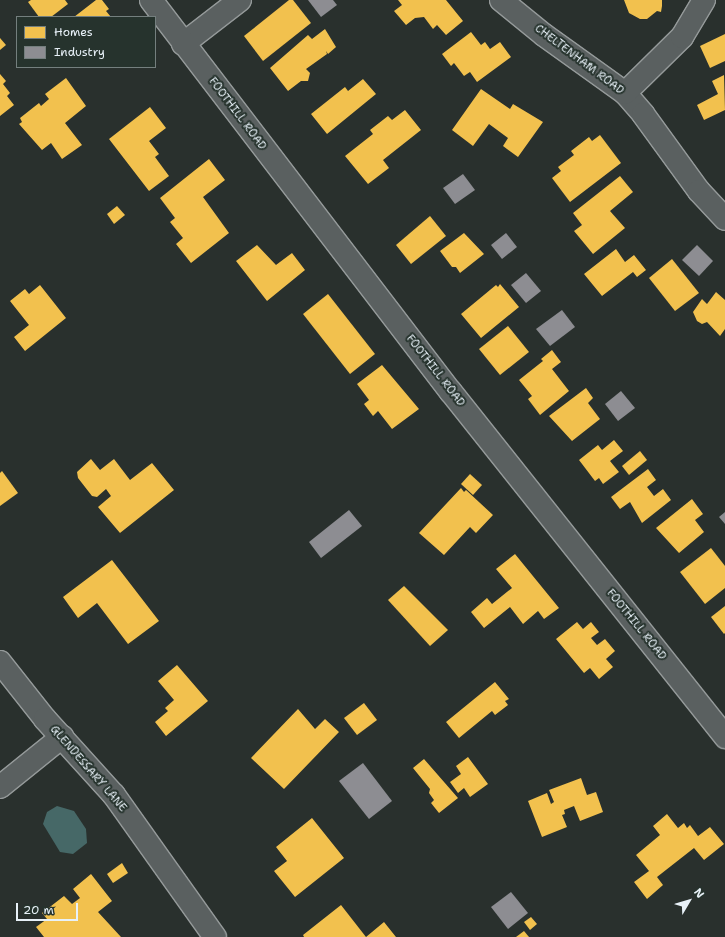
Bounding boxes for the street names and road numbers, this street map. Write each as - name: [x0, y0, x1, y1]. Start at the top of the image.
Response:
- street label: CHELTENHAM ROAD: [532, 22, 626, 98]
- street label: FOOTHILL ROAD: [205, 75, 269, 153]
- street label: FOOTHILL ROAD: [403, 333, 467, 409]
- street label: FOOTHILL ROAD: [603, 587, 669, 663]
- street label: GLENDESSARY LANE: [47, 723, 129, 815]

